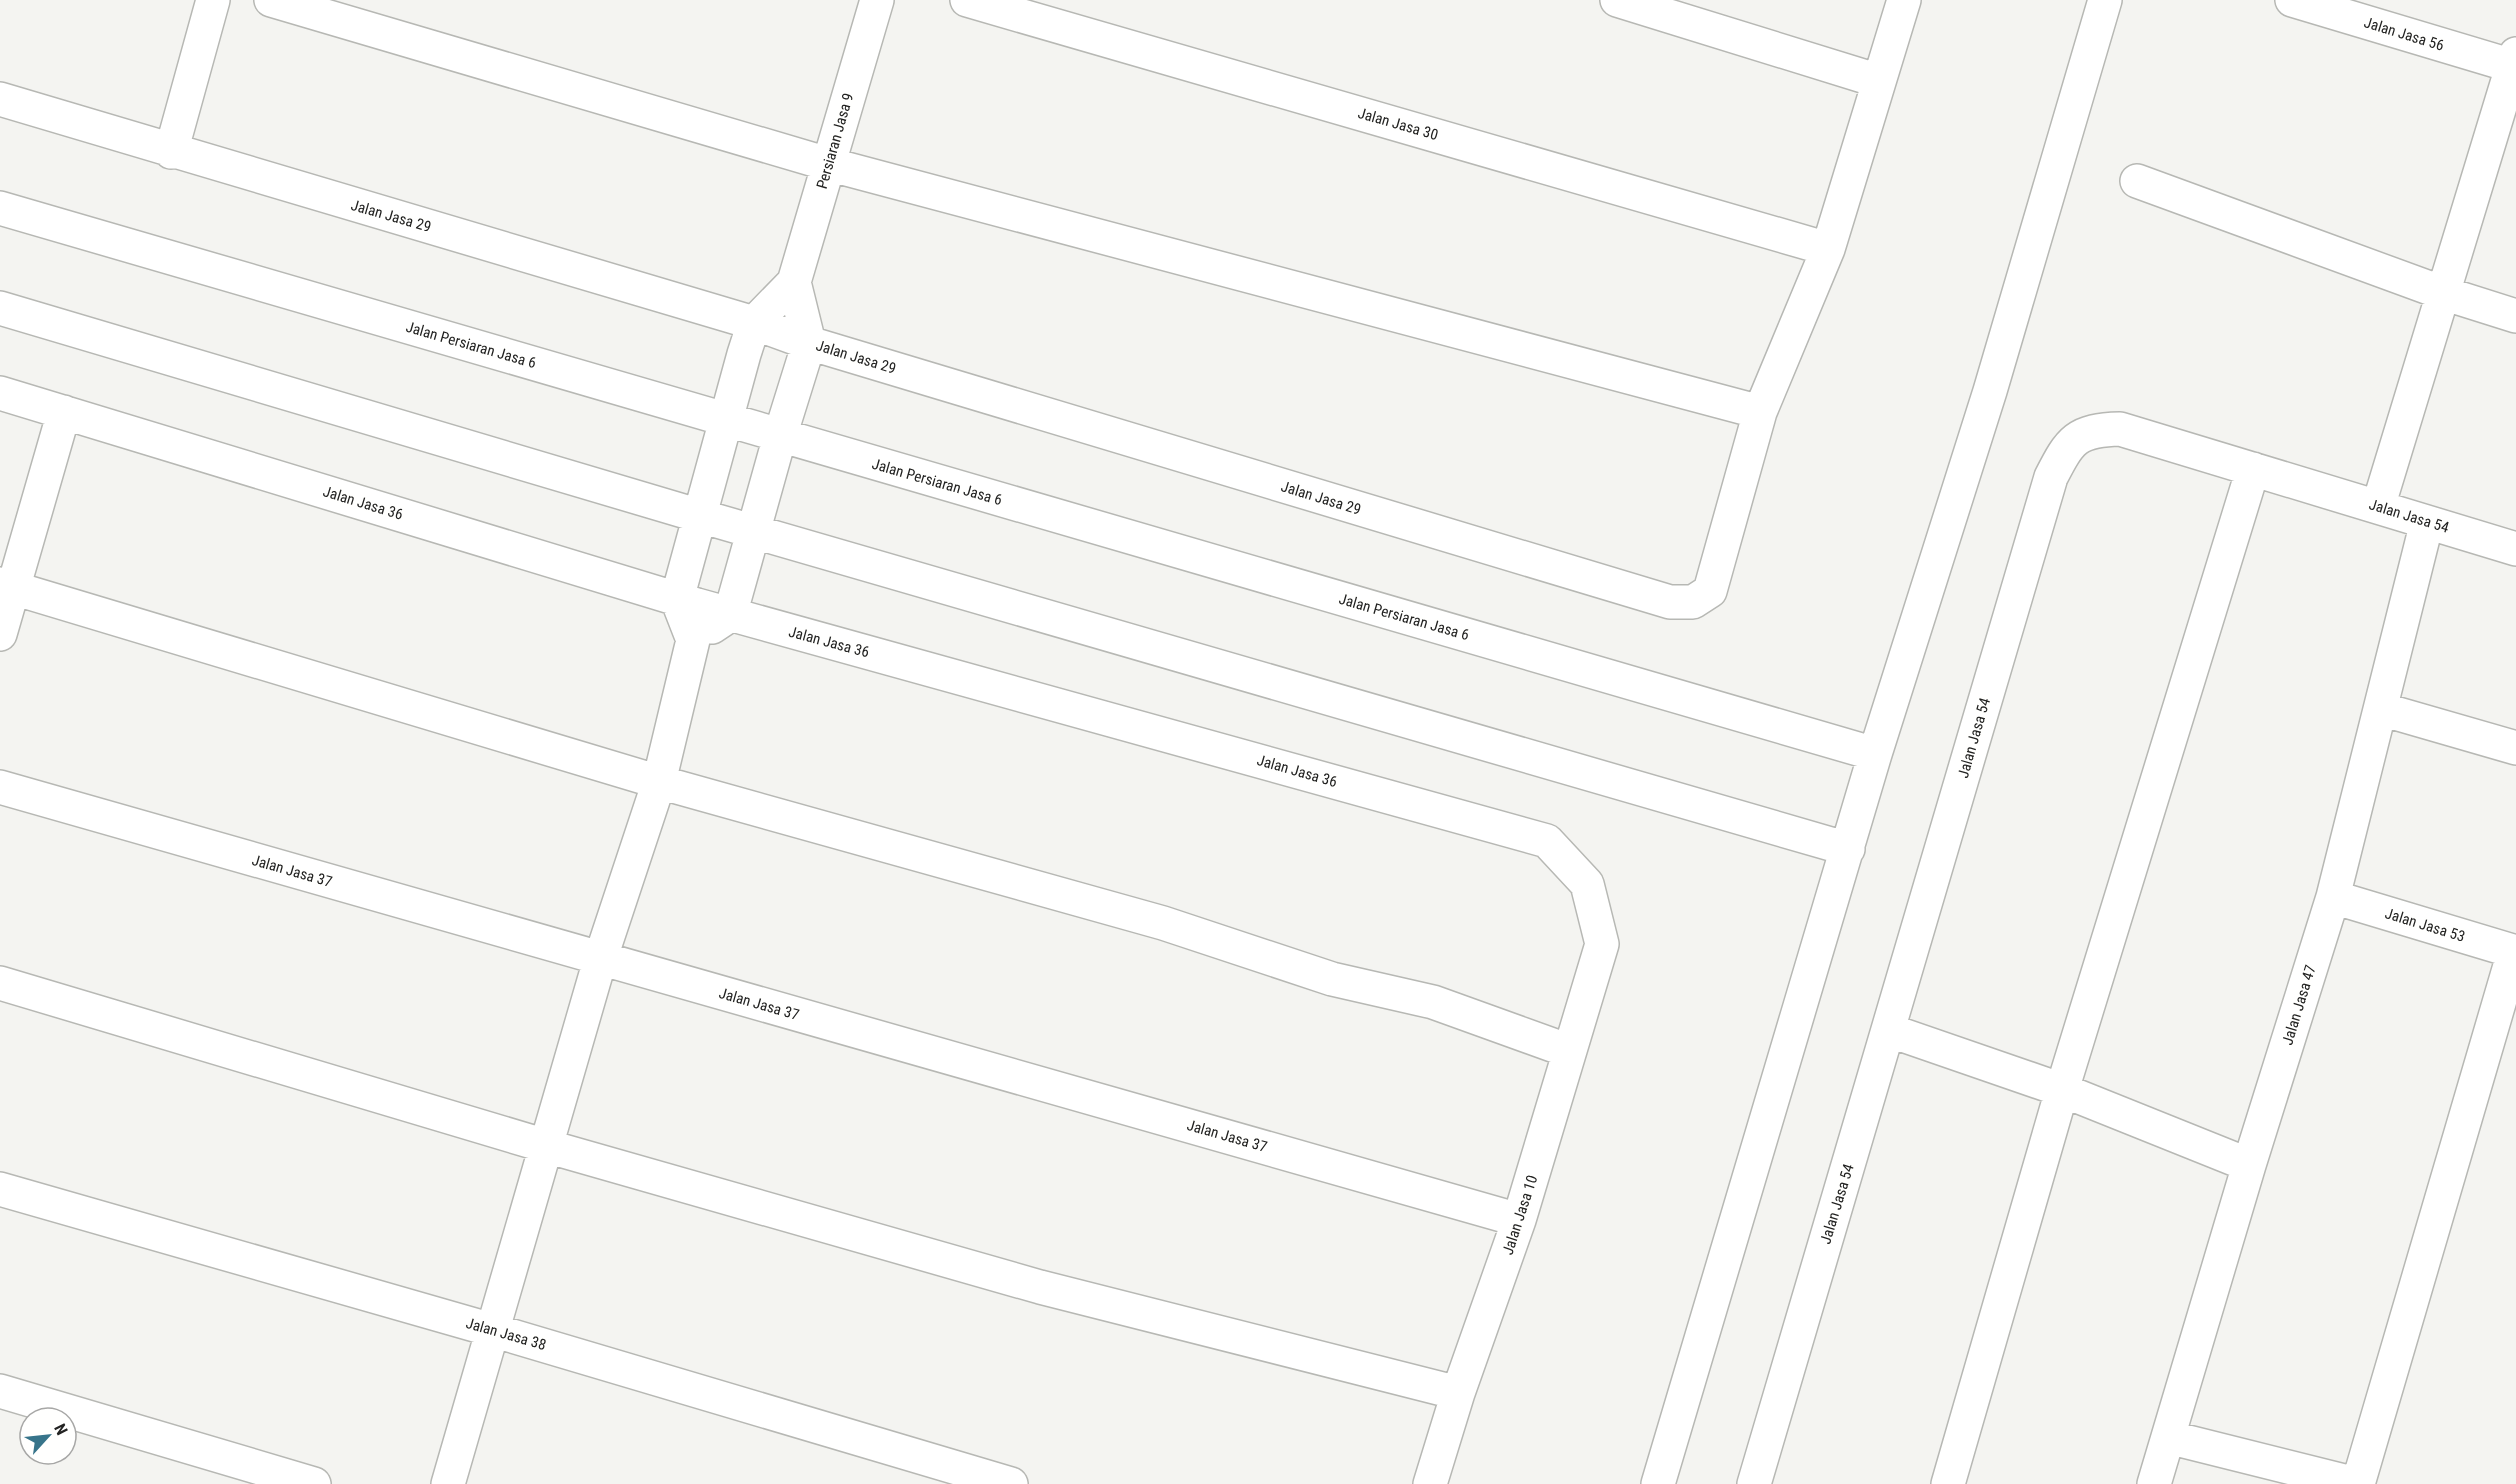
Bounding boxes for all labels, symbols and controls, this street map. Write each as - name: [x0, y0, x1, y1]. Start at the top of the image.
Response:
- street label: Jalan Jasa 56: [2362, 13, 2446, 55]
- street label: Persiaran Jasa 9: [813, 91, 857, 191]
- street label: Jalan Jasa 30: [1356, 104, 1440, 144]
- street label: Jalan Jasa 29: [349, 196, 433, 236]
- street label: Jalan Persiaran Jasa 6: [404, 318, 538, 372]
- street label: Jalan Jasa 29: [814, 336, 898, 378]
- street label: Jalan Persiaran Jasa 6: [870, 455, 1004, 509]
- street label: Jalan Jasa 29: [1279, 477, 1363, 519]
- street label: Jalan Jasa 36: [321, 482, 405, 524]
- street label: Jalan Jasa 54: [2367, 495, 2451, 537]
- street label: Jalan Persiaran Jasa 6: [1337, 590, 1471, 644]
- street label: Jalan Jasa 36: [787, 623, 871, 661]
- street label: Jalan Jasa 54: [1954, 696, 1994, 780]
- street label: Jalan Jasa 36: [1255, 751, 1339, 791]
- street label: Jalan Jasa 37: [250, 851, 334, 891]
- street label: Jalan Jasa 53: [2383, 904, 2467, 946]
- street label: Jalan Jasa 47: [2278, 963, 2320, 1047]
- street label: Jalan Jasa 37: [717, 984, 801, 1024]
- street label: Jalan Jasa 37: [1185, 1116, 1269, 1156]
- street label: Jalan Jasa 54: [1816, 1162, 1858, 1246]
- street label: Jalan Jasa 10: [1499, 1173, 1541, 1257]
- street label: Jalan Jasa 38: [464, 1314, 548, 1354]
- north arrow: [18, 1406, 78, 1466]
- text: N: [50, 1421, 72, 1438]

